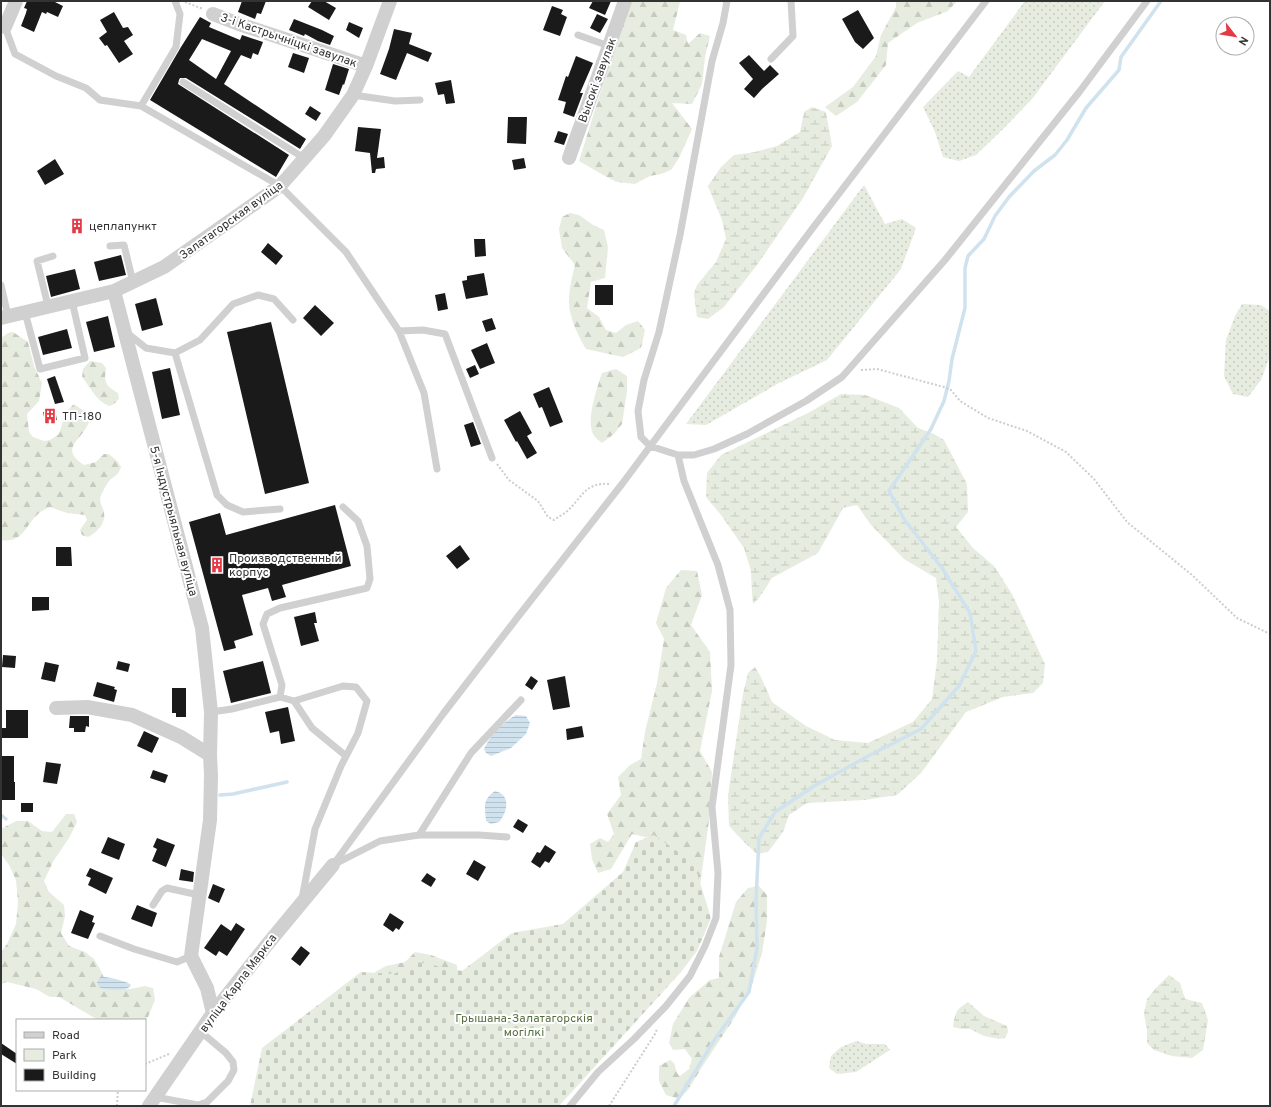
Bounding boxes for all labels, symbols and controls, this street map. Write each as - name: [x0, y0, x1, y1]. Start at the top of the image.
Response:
- street label: 3-і Кастрычніцкі завулак: [218, 10, 359, 72]
- north arrow: [1215, 16, 1255, 56]
- text: N: [1235, 34, 1251, 48]
- street label: Высокі завулак: [575, 36, 621, 125]
- street label: Залатагорская вуліца: [177, 178, 287, 264]
- building icon: цеплапункт: [68, 217, 86, 235]
- place label: цеплапункт: [89, 219, 157, 235]
- building icon: ТП-180: [41, 407, 59, 425]
- place label: ТП-180: [62, 409, 102, 425]
- street label: 5-я Індустрыяльная вуліца: [145, 444, 201, 598]
- place label: Производственный корпус: [229, 551, 342, 581]
- building icon: Производственный корпус: [208, 556, 226, 574]
- street label: вуліца Карла Маркса: [197, 931, 281, 1036]
- park label: Грышана-Залатагорскія могілкі: [455, 1011, 593, 1041]
- legend: [16, 1019, 146, 1091]
- text: Road: [52, 1028, 80, 1044]
- text: Park: [52, 1048, 77, 1064]
- text: Building: [52, 1068, 96, 1084]

